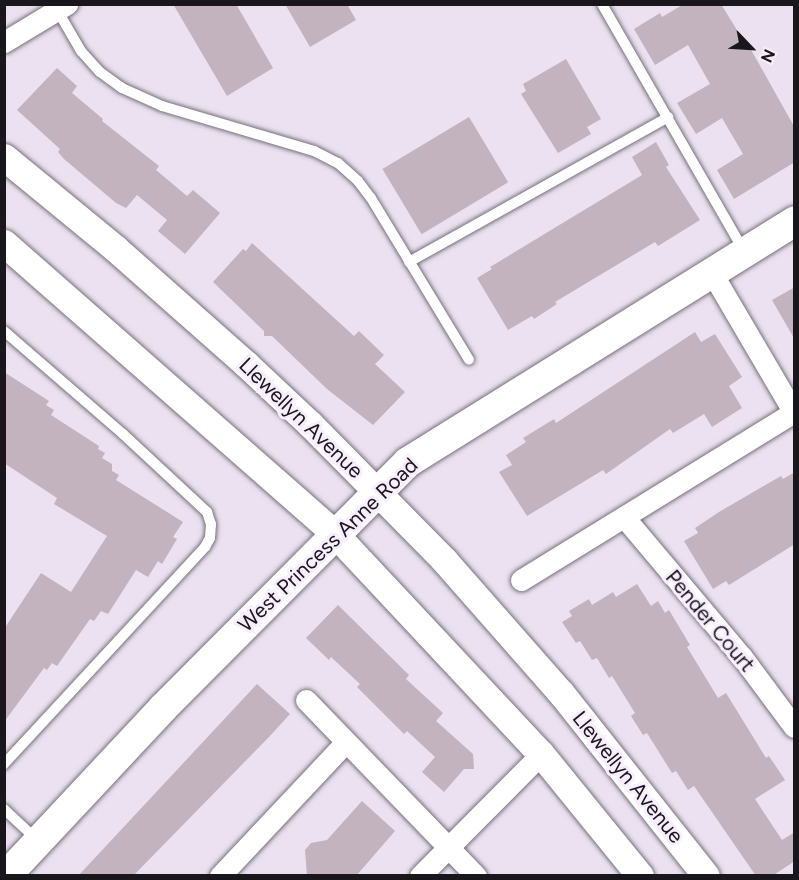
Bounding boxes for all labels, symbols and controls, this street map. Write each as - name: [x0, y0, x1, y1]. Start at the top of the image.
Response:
- north arrow: [721, 18, 781, 78]
- text: N: [757, 46, 779, 65]
- street label: Llewellyn Avenue: [234, 352, 368, 484]
- street label: West Princess Anne Road: [233, 453, 423, 637]
- street label: Pender Court: [660, 565, 760, 677]
- street label: Llewellyn Avenue: [567, 706, 689, 848]

